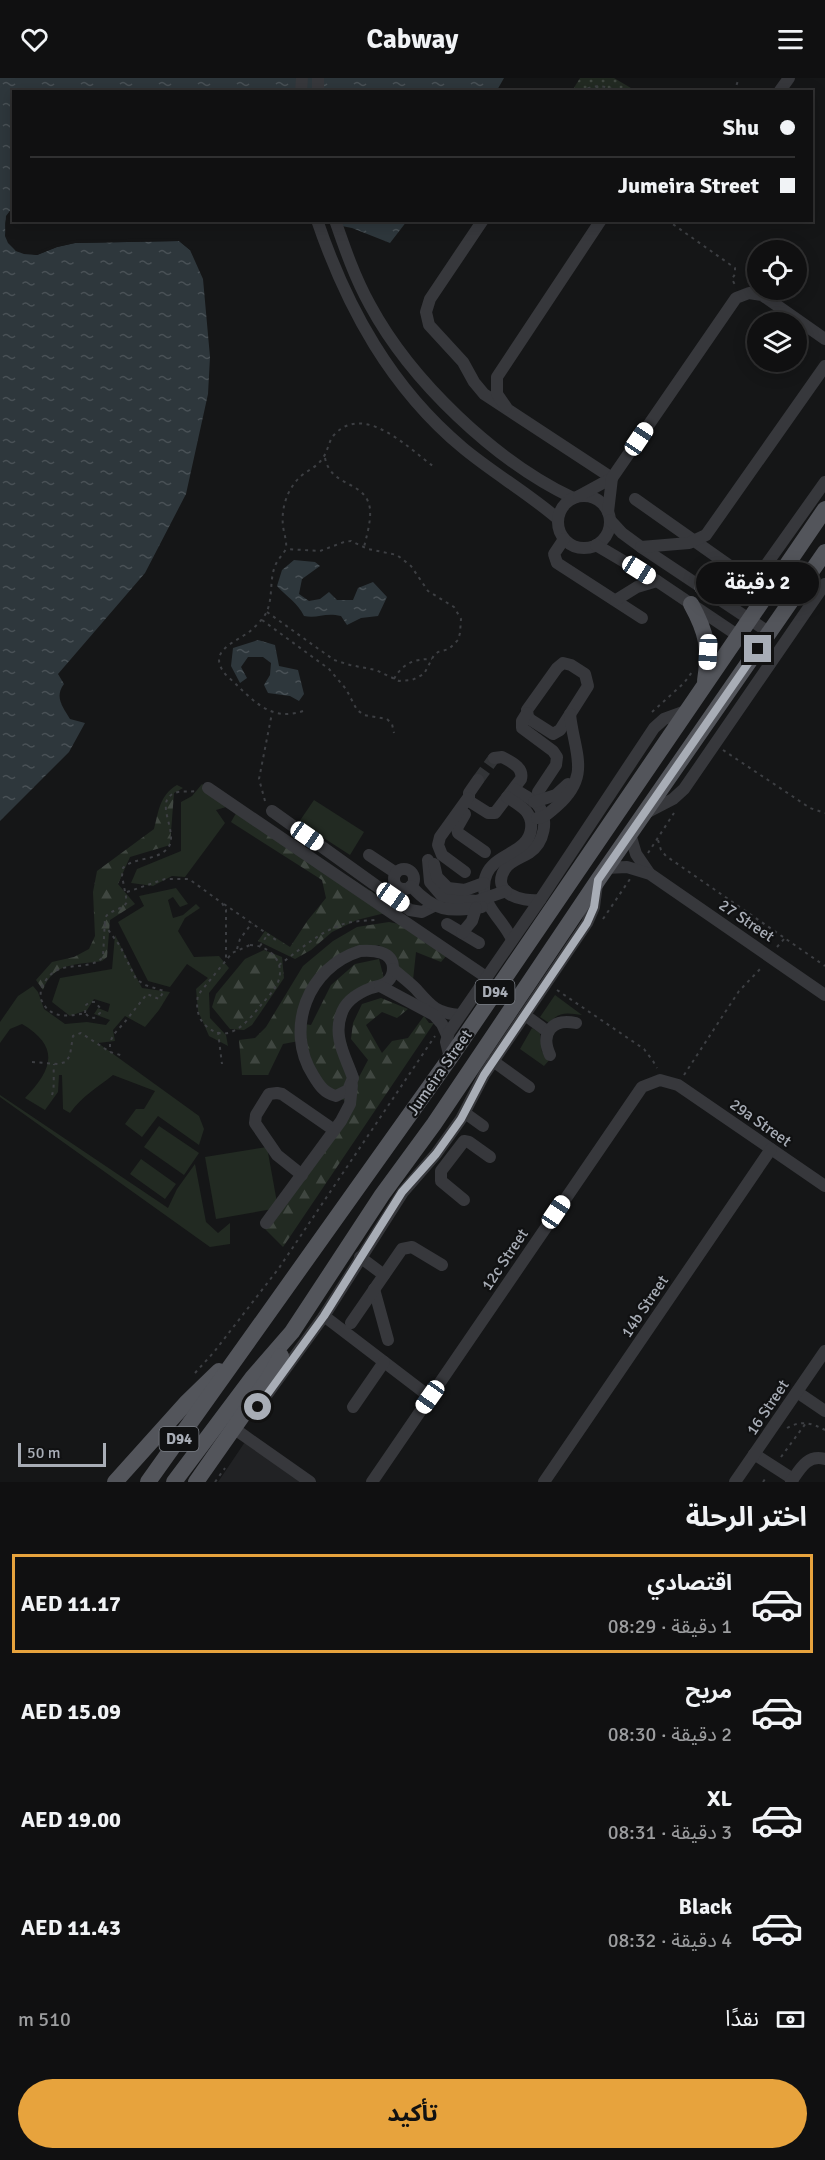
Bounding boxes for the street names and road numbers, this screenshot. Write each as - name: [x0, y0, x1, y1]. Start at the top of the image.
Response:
- street label: 27 Street: [715, 895, 778, 947]
- road number: D94: [476, 980, 514, 1004]
- street label: Jumeira Street: [403, 1026, 477, 1119]
- street label: 29a Street: [726, 1094, 795, 1151]
- street label: 12c Street: [477, 1225, 533, 1294]
- street label: 14b Street: [617, 1271, 673, 1342]
- street label: 16 Street: [742, 1376, 794, 1439]
- road number: D94: [160, 1427, 198, 1451]

